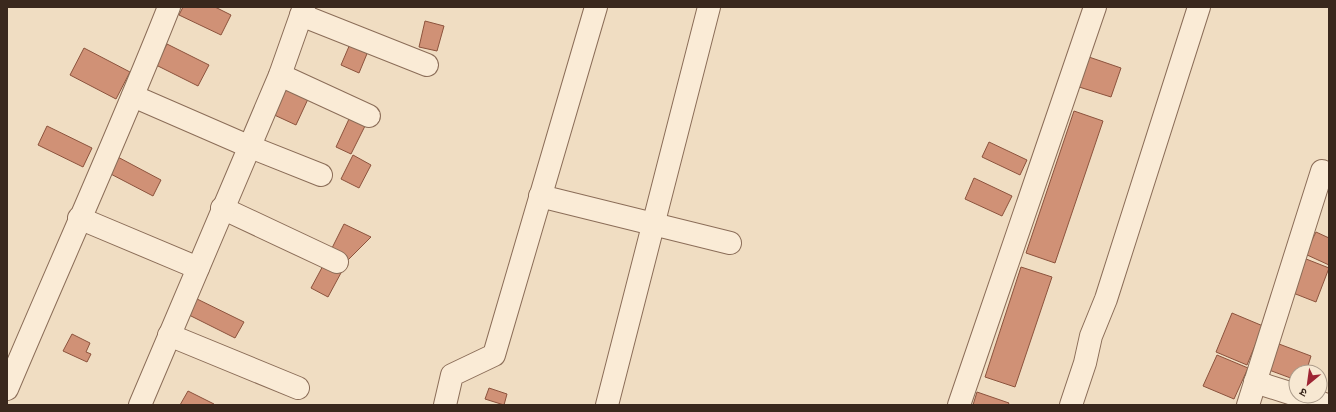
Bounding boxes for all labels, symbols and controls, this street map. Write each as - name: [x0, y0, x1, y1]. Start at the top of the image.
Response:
- north arrow: [1288, 364, 1328, 404]
- text: उ: [1296, 385, 1309, 401]

